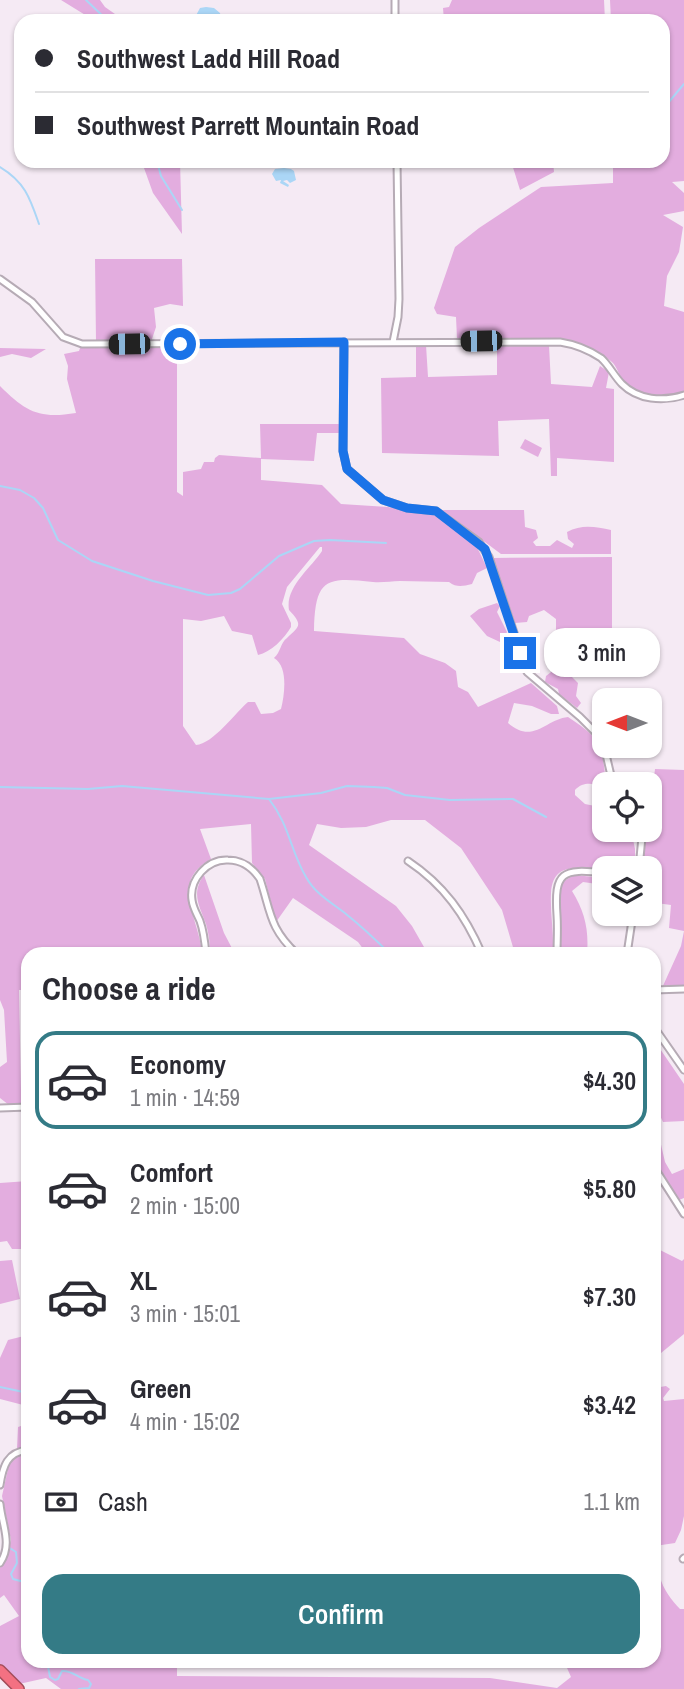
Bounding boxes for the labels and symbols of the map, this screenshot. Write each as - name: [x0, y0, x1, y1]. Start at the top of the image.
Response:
- route start: [164, 328, 196, 360]
- car: [460, 330, 503, 352]
- car: [108, 333, 151, 355]
- callout: 3 min: [544, 628, 660, 678]
- route end: [504, 637, 536, 669]
- north arrow: [592, 688, 662, 758]

